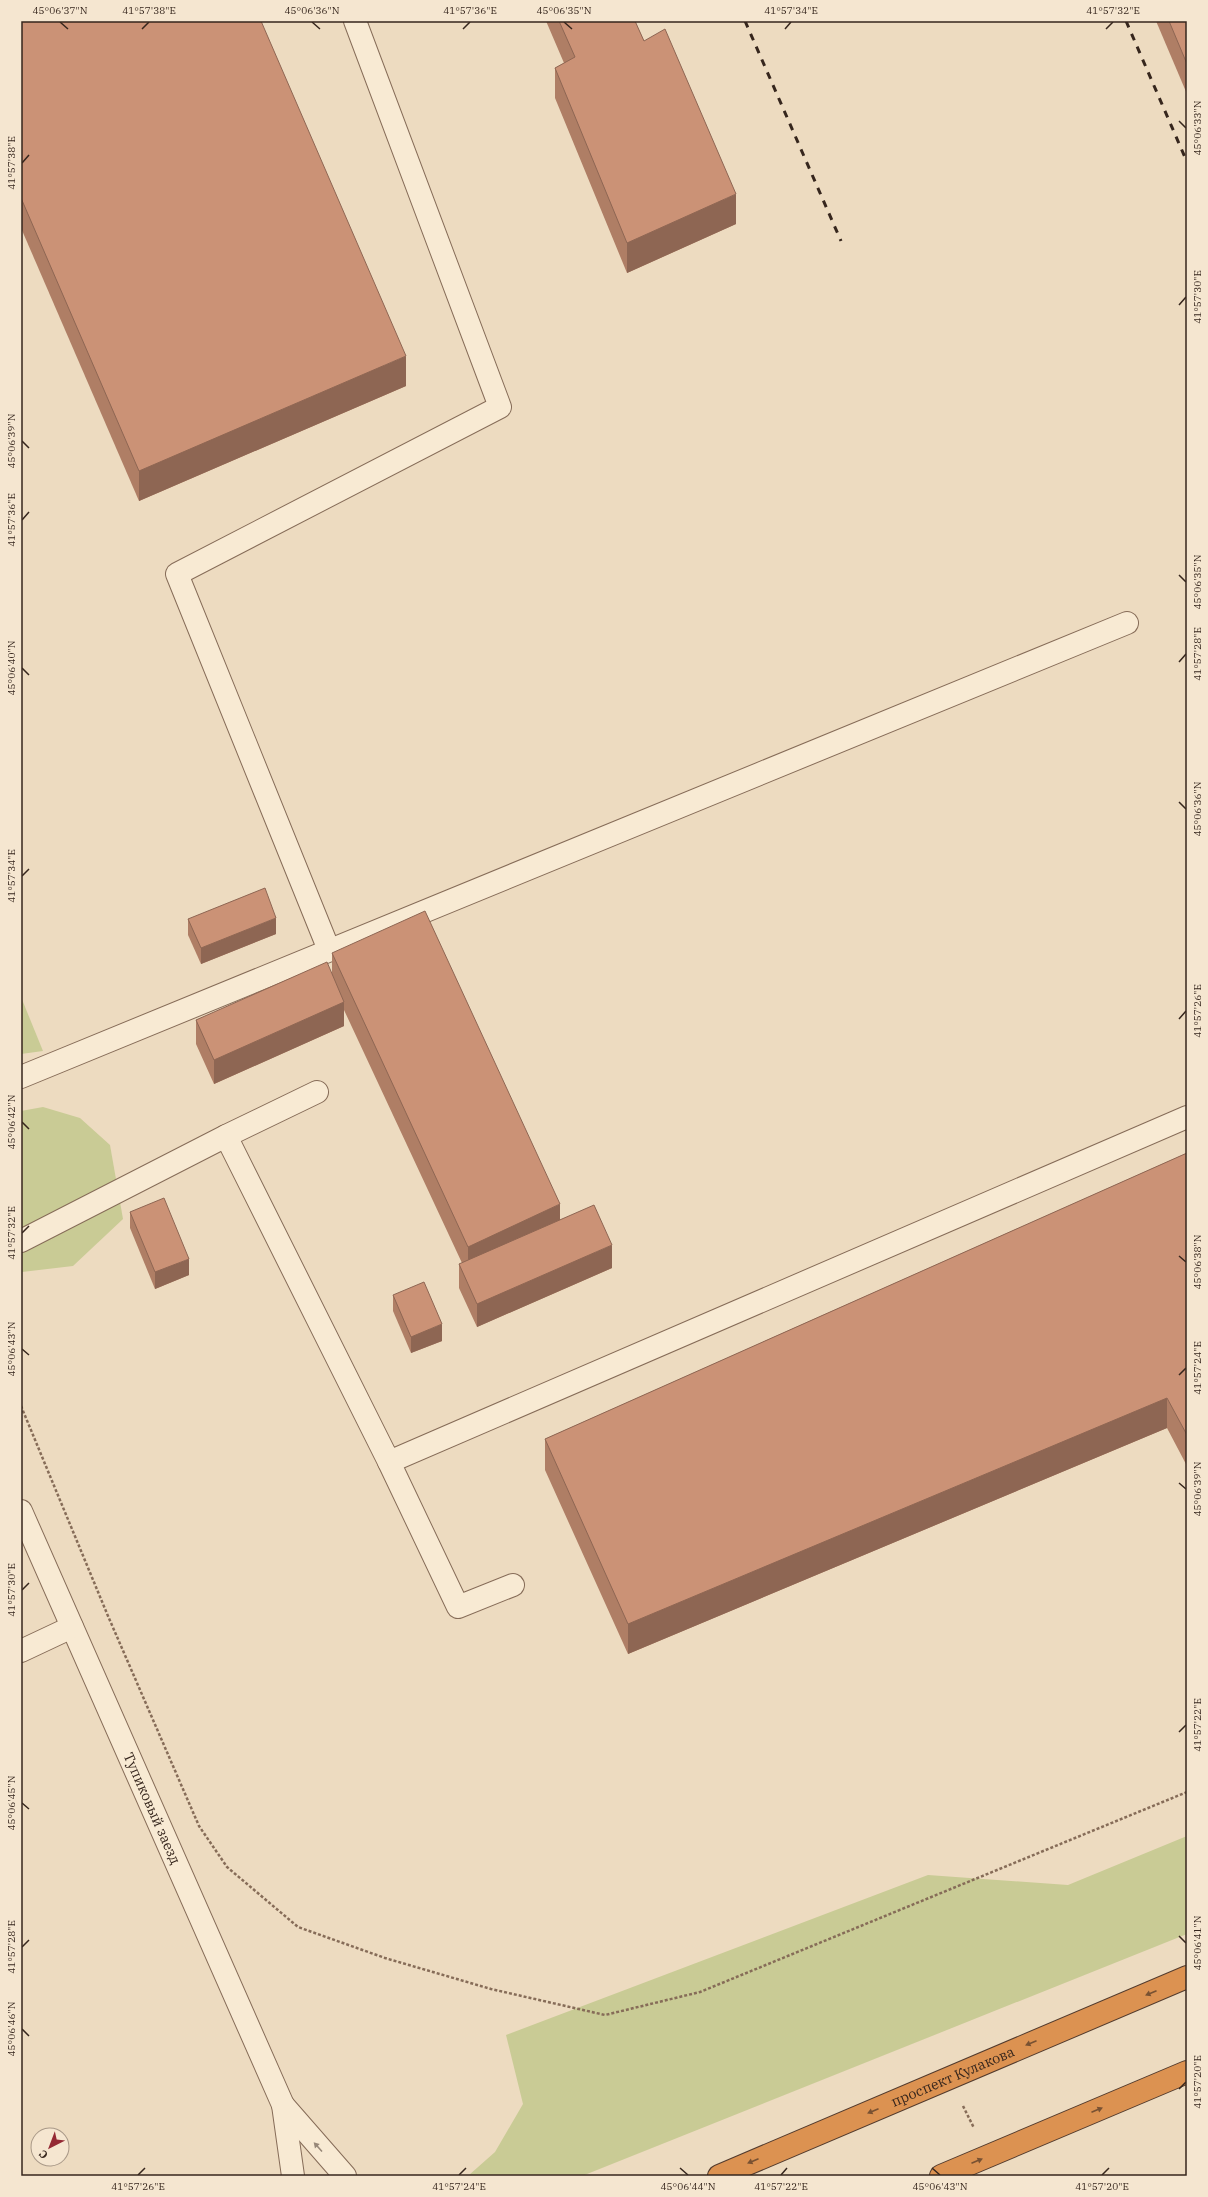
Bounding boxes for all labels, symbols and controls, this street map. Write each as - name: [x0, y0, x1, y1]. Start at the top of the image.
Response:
- text: 45°06'37"N: [33, 4, 88, 17]
- text: 41°57'38"E: [122, 4, 176, 17]
- text: 45°06'36"N: [285, 4, 340, 17]
- text: 41°57'36"E: [443, 4, 497, 17]
- text: 45°06'35"N: [537, 4, 592, 17]
- text: 41°57'34"E: [764, 4, 818, 17]
- text: 41°57'32"E: [1086, 4, 1140, 17]
- text: 45°06'33"N: [1191, 100, 1204, 156]
- text: 41°57'38"E: [5, 136, 18, 190]
- text: 41°57'30"E: [1191, 270, 1204, 324]
- text: 45°06'39"N: [5, 413, 18, 469]
- text: 41°57'36"E: [5, 493, 18, 547]
- text: 45°06'35"N: [1191, 554, 1204, 610]
- text: 41°57'28"E: [1191, 627, 1204, 681]
- text: 45°06'40"N: [5, 640, 18, 696]
- text: 45°06'36"N: [1191, 781, 1204, 837]
- text: 41°57'34"E: [5, 849, 18, 903]
- text: 41°57'26"E: [1191, 984, 1204, 1038]
- text: 45°06'42"N: [5, 1094, 18, 1150]
- text: 41°57'32"E: [5, 1206, 18, 1260]
- text: 45°06'38"N: [1191, 1234, 1204, 1290]
- text: 45°06'43"N: [5, 1321, 18, 1377]
- text: 41°57'24"E: [1191, 1341, 1204, 1395]
- text: 45°06'39"N: [1191, 1461, 1204, 1517]
- text: 41°57'30"E: [5, 1563, 18, 1617]
- text: 41°57'22"E: [1191, 1698, 1204, 1752]
- street label: Тупиковый заезд: [120, 1750, 185, 1867]
- text: 45°06'45"N: [5, 1775, 18, 1831]
- text: 45°06'41"N: [1191, 1915, 1204, 1971]
- text: 41°57'28"E: [5, 1920, 18, 1974]
- one-way arrow: [1145, 1990, 1157, 1996]
- text: 45°06'46"N: [5, 2001, 18, 2057]
- one-way arrow: [1025, 2041, 1037, 2047]
- street label: проспект Кулакова: [888, 2042, 1017, 2111]
- text: 41°57'20"E: [1191, 2055, 1204, 2109]
- one-way arrow: [1091, 2107, 1103, 2114]
- one-way arrow: [867, 2108, 879, 2114]
- north arrow: [30, 2127, 70, 2167]
- one-way arrow: [314, 2142, 323, 2152]
- text: С: [36, 2147, 51, 2162]
- one-way arrow: [972, 2158, 983, 2164]
- one-way arrow: [747, 2159, 759, 2165]
- text: 41°57'26"E: [111, 2180, 165, 2193]
- text: 41°57'24"E: [432, 2180, 486, 2193]
- text: 45°06'44"N: [661, 2180, 716, 2193]
- text: 41°57'22"E: [754, 2180, 808, 2193]
- text: 45°06'43"N: [913, 2180, 968, 2193]
- text: 41°57'20"E: [1075, 2180, 1129, 2193]

